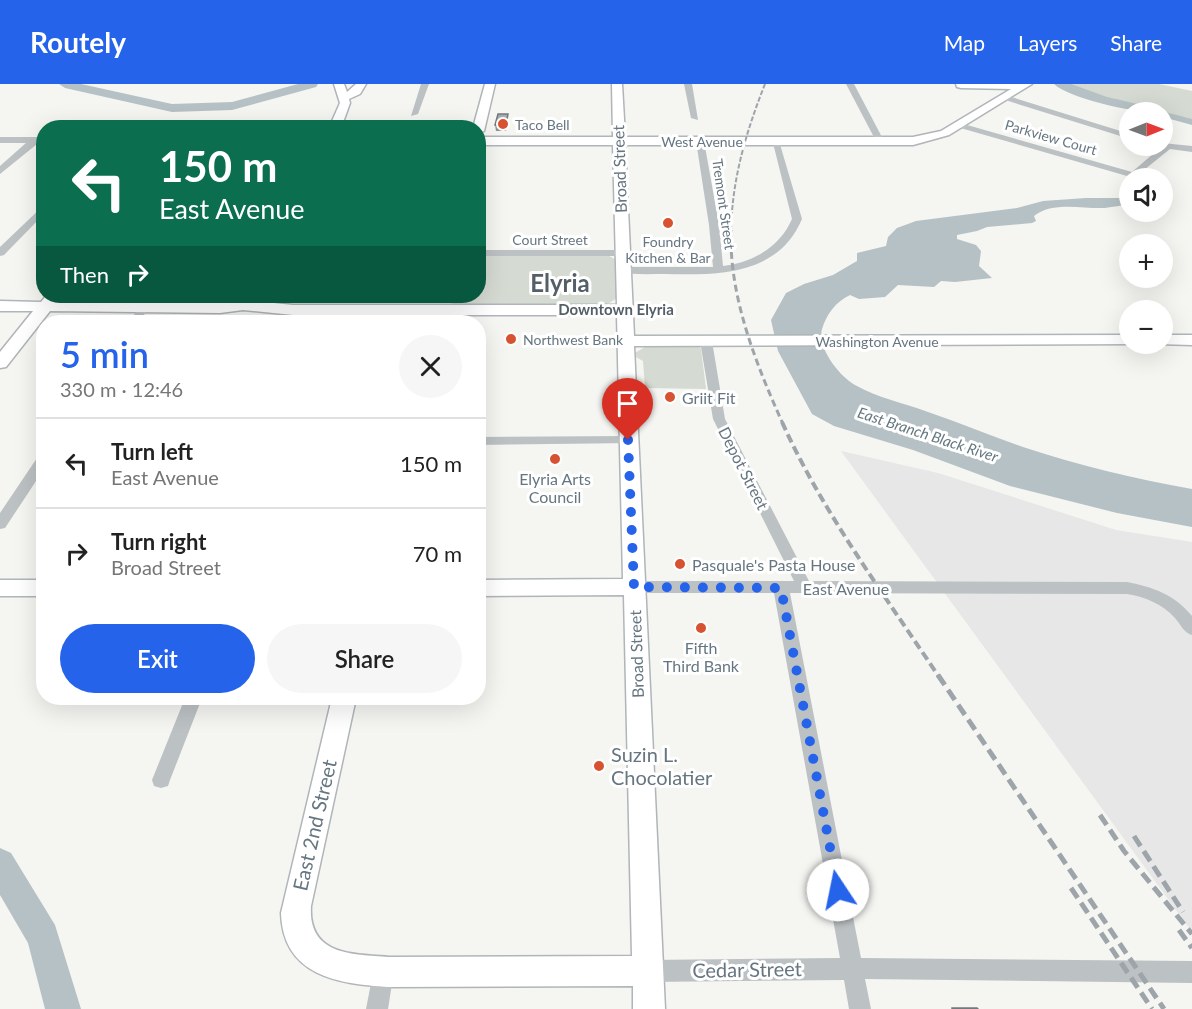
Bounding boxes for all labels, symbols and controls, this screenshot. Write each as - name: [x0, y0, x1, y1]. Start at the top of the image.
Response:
- text: Routely: [30, 25, 126, 59]
- text: Map: [944, 30, 985, 55]
- text: Layers: [1018, 30, 1077, 55]
- text: Share: [1110, 30, 1162, 55]
- north arrow: [1119, 102, 1173, 156]
- map controls: [1119, 102, 1173, 354]
- place label: Taco Bell: [515, 116, 570, 133]
- street label: Parkview Court: [1003, 116, 1099, 158]
- marker: Taco Bell: [496, 117, 510, 131]
- street label: Broad Street: [608, 124, 630, 213]
- street label: West Avenue: [661, 133, 743, 150]
- text: 150 m: [159, 141, 277, 191]
- icon: left: [60, 144, 138, 222]
- street label: Tremont Street: [709, 157, 739, 251]
- button: sound: [1119, 168, 1173, 222]
- text: East Avenue: [159, 192, 305, 225]
- marker: Foundry Kitchen & Bar: [661, 216, 675, 230]
- street label: Court Street: [512, 231, 588, 248]
- place label: Foundry Kitchen & Bar: [625, 233, 711, 266]
- button: +: [1119, 234, 1173, 288]
- icon: right: [121, 258, 154, 291]
- text: Then: [60, 261, 109, 288]
- district label: Elyria: [530, 268, 590, 297]
- district label: Downtown Elyria: [558, 300, 674, 318]
- button: −: [1119, 300, 1173, 354]
- place label: Northwest Bank: [523, 331, 624, 348]
- text: 5 min: [60, 332, 149, 376]
- marker: Northwest Bank: [504, 332, 518, 346]
- street label: Washington Avenue: [815, 333, 939, 350]
- button: close: [399, 335, 462, 398]
- text: 330 m · 12:46: [60, 377, 183, 401]
- pin: [602, 378, 653, 440]
- icon: arrive: [611, 387, 644, 420]
- place label: Griit Fit: [682, 388, 736, 407]
- marker: Griit Fit: [663, 390, 677, 404]
- water label: East Branch Black River: [856, 403, 1001, 465]
- street label: Depot Street: [715, 423, 773, 513]
- text: Turn left: [111, 438, 193, 465]
- icon: left: [60, 447, 93, 480]
- text: 150 m: [400, 450, 462, 477]
- marker: Elyria Arts Council: [548, 452, 562, 466]
- text: East Avenue: [111, 465, 219, 489]
- place label: Elyria Arts Council: [519, 469, 591, 506]
- text: Turn right: [111, 528, 206, 555]
- icon: right: [60, 537, 93, 570]
- text: 70 m: [413, 540, 462, 567]
- text: Broad Street: [111, 555, 221, 579]
- place label: Pasquale's Pasta House: [692, 555, 856, 574]
- marker: Pasquale's Pasta House: [673, 557, 687, 571]
- street label: East Avenue: [803, 579, 889, 598]
- street label: Broad Street: [625, 609, 647, 698]
- marker: Fifth Third Bank: [694, 621, 708, 635]
- button: Exit: [60, 624, 255, 693]
- button: Share: [267, 624, 462, 693]
- place label: Fifth Third Bank: [663, 638, 740, 675]
- place label: Suzin L. Chocolatier: [611, 742, 713, 789]
- street label: East 2nd Street: [287, 757, 341, 893]
- marker: Suzin L. Chocolatier: [592, 759, 606, 773]
- position arrow: [806, 858, 870, 922]
- street label: Cedar Street: [692, 956, 802, 982]

